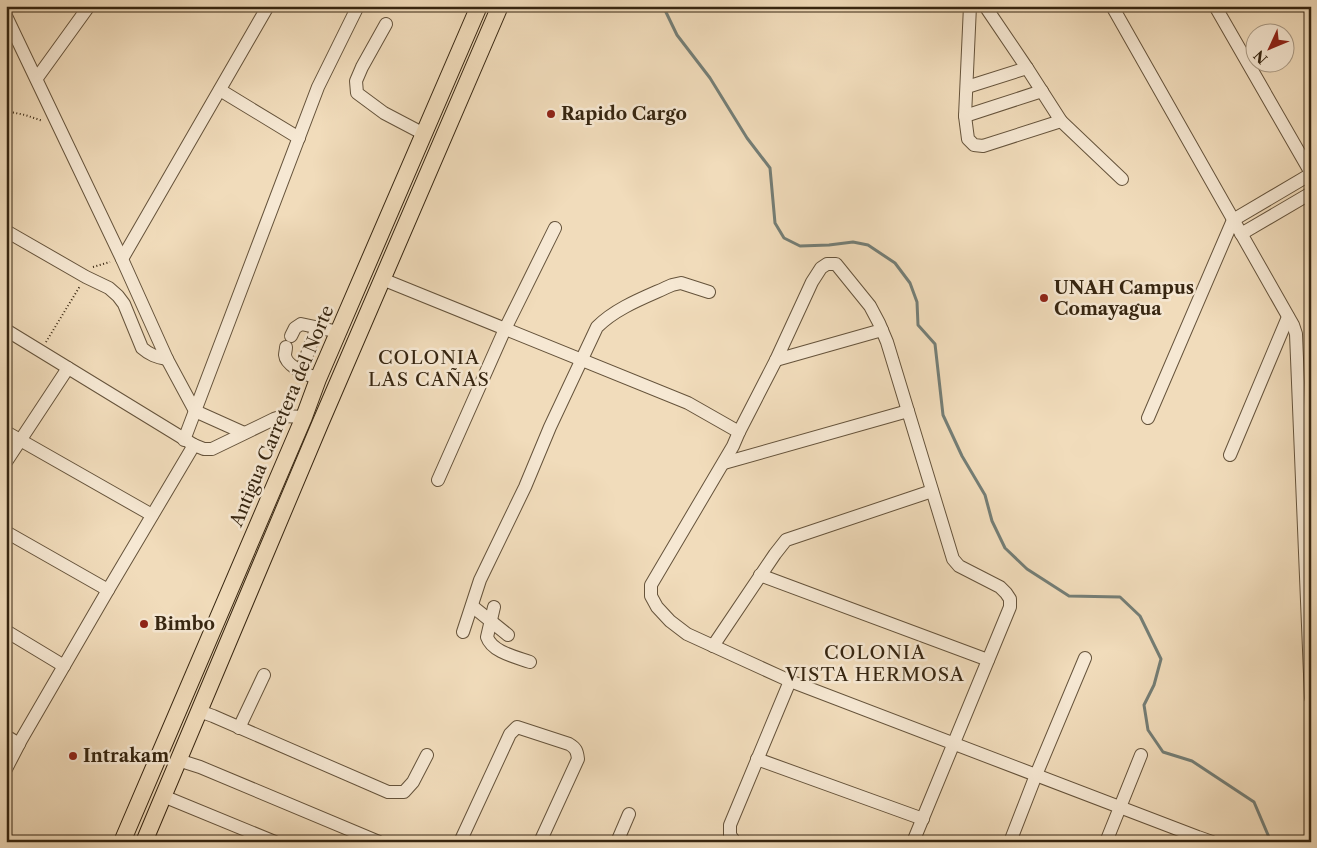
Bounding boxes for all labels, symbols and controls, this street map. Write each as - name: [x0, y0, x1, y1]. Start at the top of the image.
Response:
- north arrow: [1244, 22, 1294, 72]
- text: N: [1250, 46, 1271, 68]
- place label: Rapido Cargo: [561, 103, 687, 125]
- marker: Rapido Cargo: [545, 108, 557, 120]
- place label: UNAH Campus Comayagua: [1054, 277, 1194, 320]
- marker: UNAH Campus Comayagua: [1038, 292, 1050, 304]
- street label: Antigua Carretera del Norte: [225, 302, 339, 531]
- district label: COLONIA LAS CAÑAS: [368, 346, 490, 391]
- place label: Bimbo: [154, 613, 215, 635]
- marker: Bimbo: [138, 618, 150, 630]
- district label: COLONIA VISTA HERMOSA: [784, 641, 965, 686]
- place label: Intrakam: [83, 745, 169, 767]
- marker: Intrakam: [67, 750, 79, 762]

